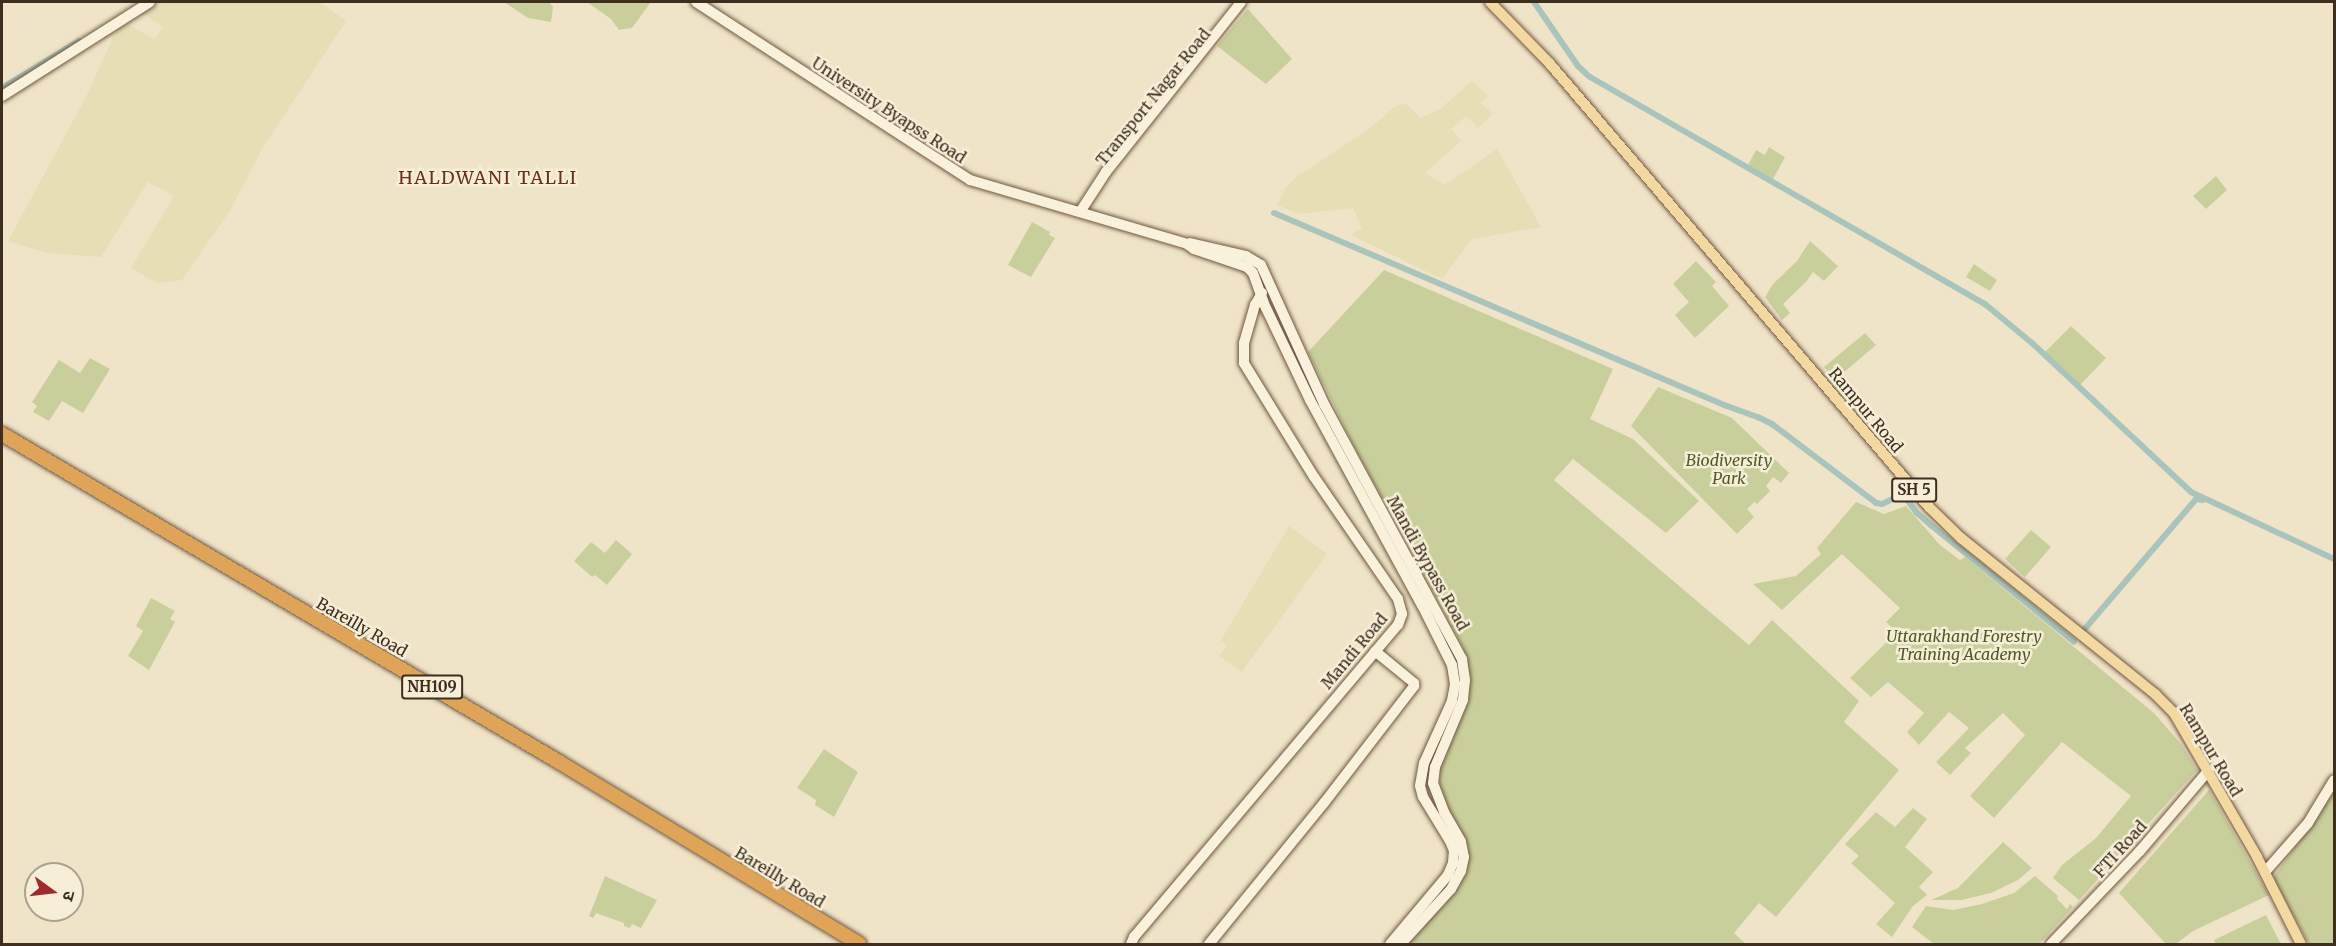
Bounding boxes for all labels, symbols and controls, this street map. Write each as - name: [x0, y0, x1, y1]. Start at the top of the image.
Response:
- street label: Transport Nagar Road: [1092, 25, 1214, 169]
- street label: University Byapss Road: [808, 53, 970, 167]
- district label: HALDWANI TALLI: [398, 167, 578, 189]
- street label: Rampur Road: [1825, 364, 1907, 456]
- park label: Biodiversity Park: [1686, 450, 1772, 488]
- road number: SH 5: [1890, 478, 1938, 502]
- street label: Mandi Bypass Road: [1383, 492, 1473, 634]
- street label: Bareilly Road: [313, 593, 411, 661]
- street label: Mandi Road: [1317, 609, 1391, 693]
- park label: Uttarakhand Forestry Training Academy: [1886, 626, 2042, 664]
- road number: NH109: [400, 675, 464, 699]
- street label: Rampur Road: [2176, 700, 2246, 800]
- street label: FTI Road: [2089, 817, 2151, 881]
- street label: Bareilly Road: [732, 843, 828, 911]
- north arrow: [24, 862, 84, 922]
- text: उ: [59, 889, 80, 903]

